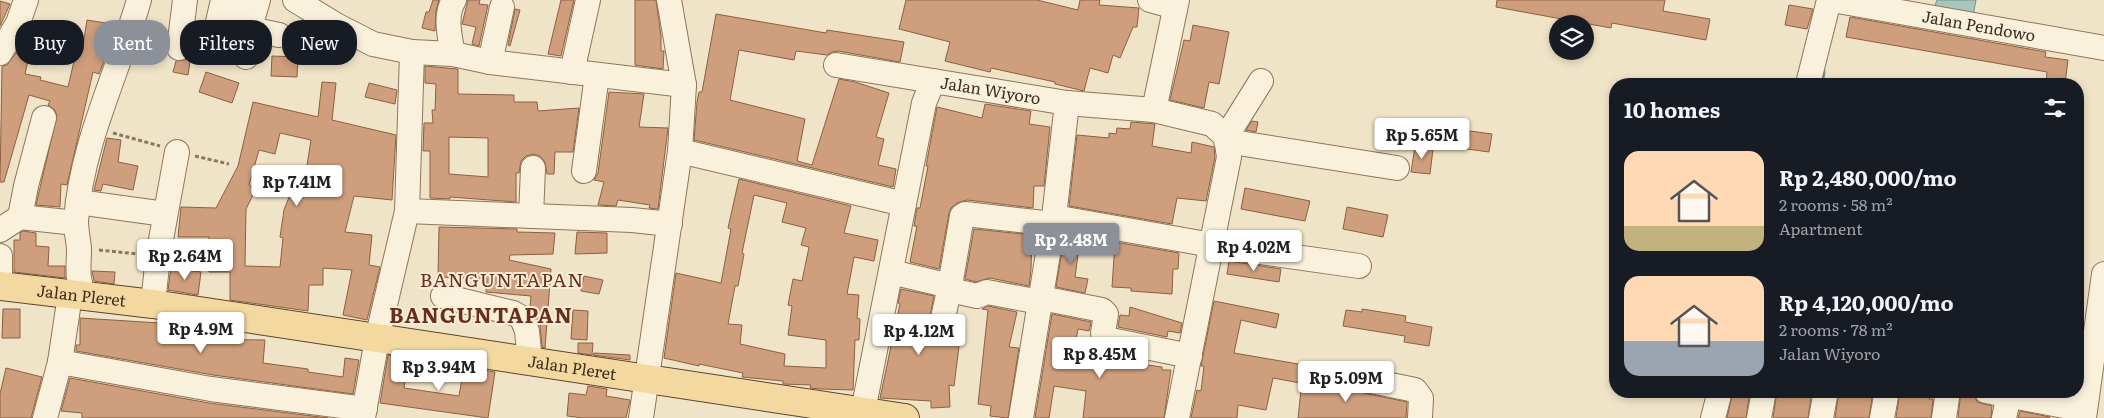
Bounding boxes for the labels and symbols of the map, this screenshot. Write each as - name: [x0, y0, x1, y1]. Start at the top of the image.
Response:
- street label: Jalan Pendowo: [1920, 3, 2037, 47]
- street label: Jalan Wiyoro: [939, 69, 1043, 110]
- pin: Rp 5.65M: [1370, 118, 1474, 160]
- pin: Rp 7.41M: [245, 164, 349, 207]
- pin: Rp 2.48M: [1019, 222, 1123, 265]
- pin: Rp 4.02M: [1202, 230, 1306, 272]
- pin: Rp 2.64M: [133, 238, 237, 281]
- district label: BANGUNTAPAN: [420, 265, 584, 293]
- street label: Jalan Pleret: [36, 277, 128, 312]
- district label: BANGUNTAPAN: [389, 298, 573, 329]
- pin: Rp 4.9M: [155, 312, 247, 354]
- pin: Rp 4.12M: [867, 314, 971, 356]
- pin: Rp 8.45M: [1048, 336, 1152, 379]
- street label: Jalan Pleret: [526, 348, 619, 385]
- pin: Rp 3.94M: [387, 350, 491, 392]
- pin: Rp 5.09M: [1294, 360, 1398, 403]

